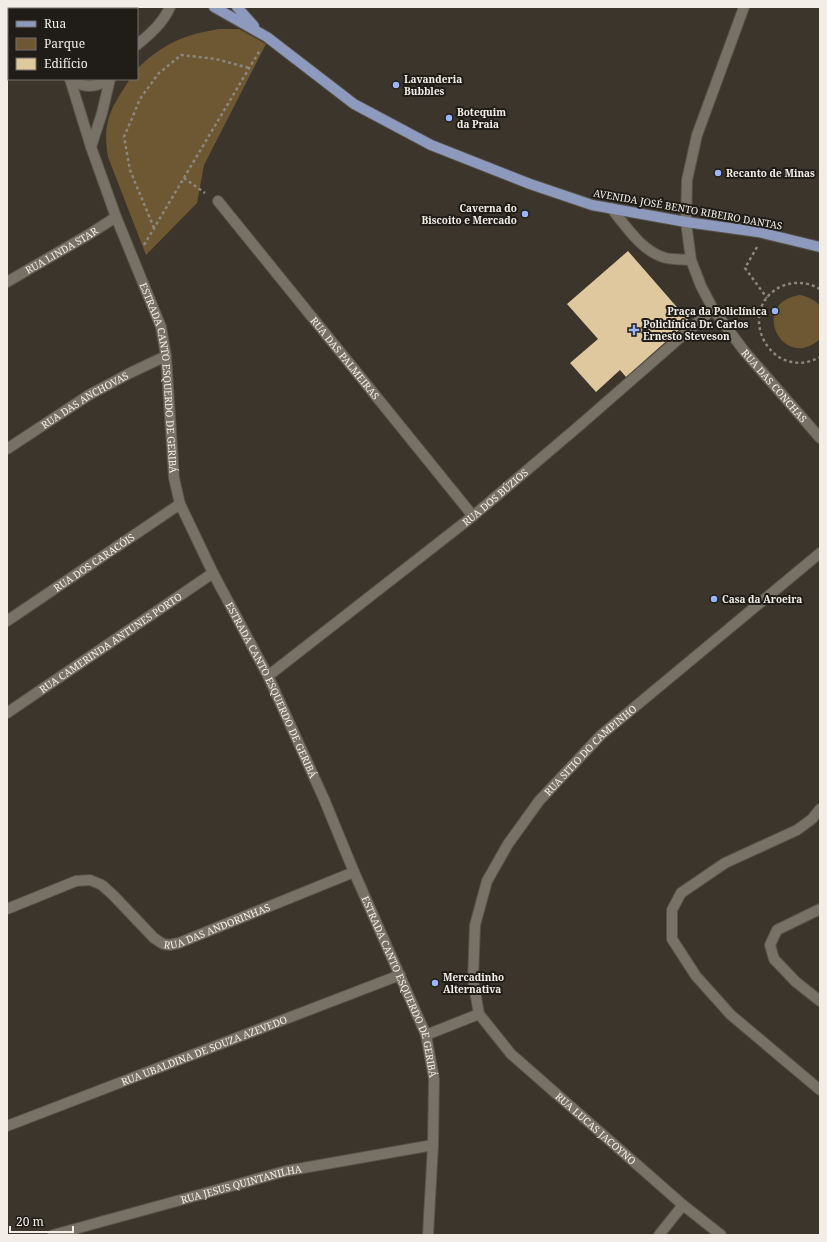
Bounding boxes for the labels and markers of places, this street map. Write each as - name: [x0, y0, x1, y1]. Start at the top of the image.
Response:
- place label: Lavanderia Bubbles: [404, 72, 462, 98]
- marker: Lavanderia Bubbles: [391, 80, 401, 90]
- place label: Botequim da Praia: [457, 105, 506, 131]
- marker: Botequim da Praia: [444, 113, 454, 123]
- place label: Recanto de Minas: [726, 166, 815, 180]
- marker: Recanto de Minas: [713, 168, 723, 178]
- place label: Caverna do Biscoito e Mercado: [422, 201, 517, 227]
- marker: Caverna do Biscoito e Mercado: [520, 209, 530, 219]
- place label: Praça da Policlínica: [667, 304, 767, 318]
- marker: Praça da Policlínica: [770, 306, 780, 316]
- place label: Policlínica Dr. Carlos Ernesto Steveson: [643, 317, 749, 343]
- marker: Policlínica Dr. Carlos Ernesto Steveson: [628, 324, 640, 336]
- place label: Casa da Aroeira: [722, 592, 802, 606]
- marker: Casa da Aroeira: [709, 594, 719, 604]
- place label: Mercadinho Alternativa: [443, 970, 504, 996]
- marker: Mercadinho Alternativa: [430, 978, 440, 988]

